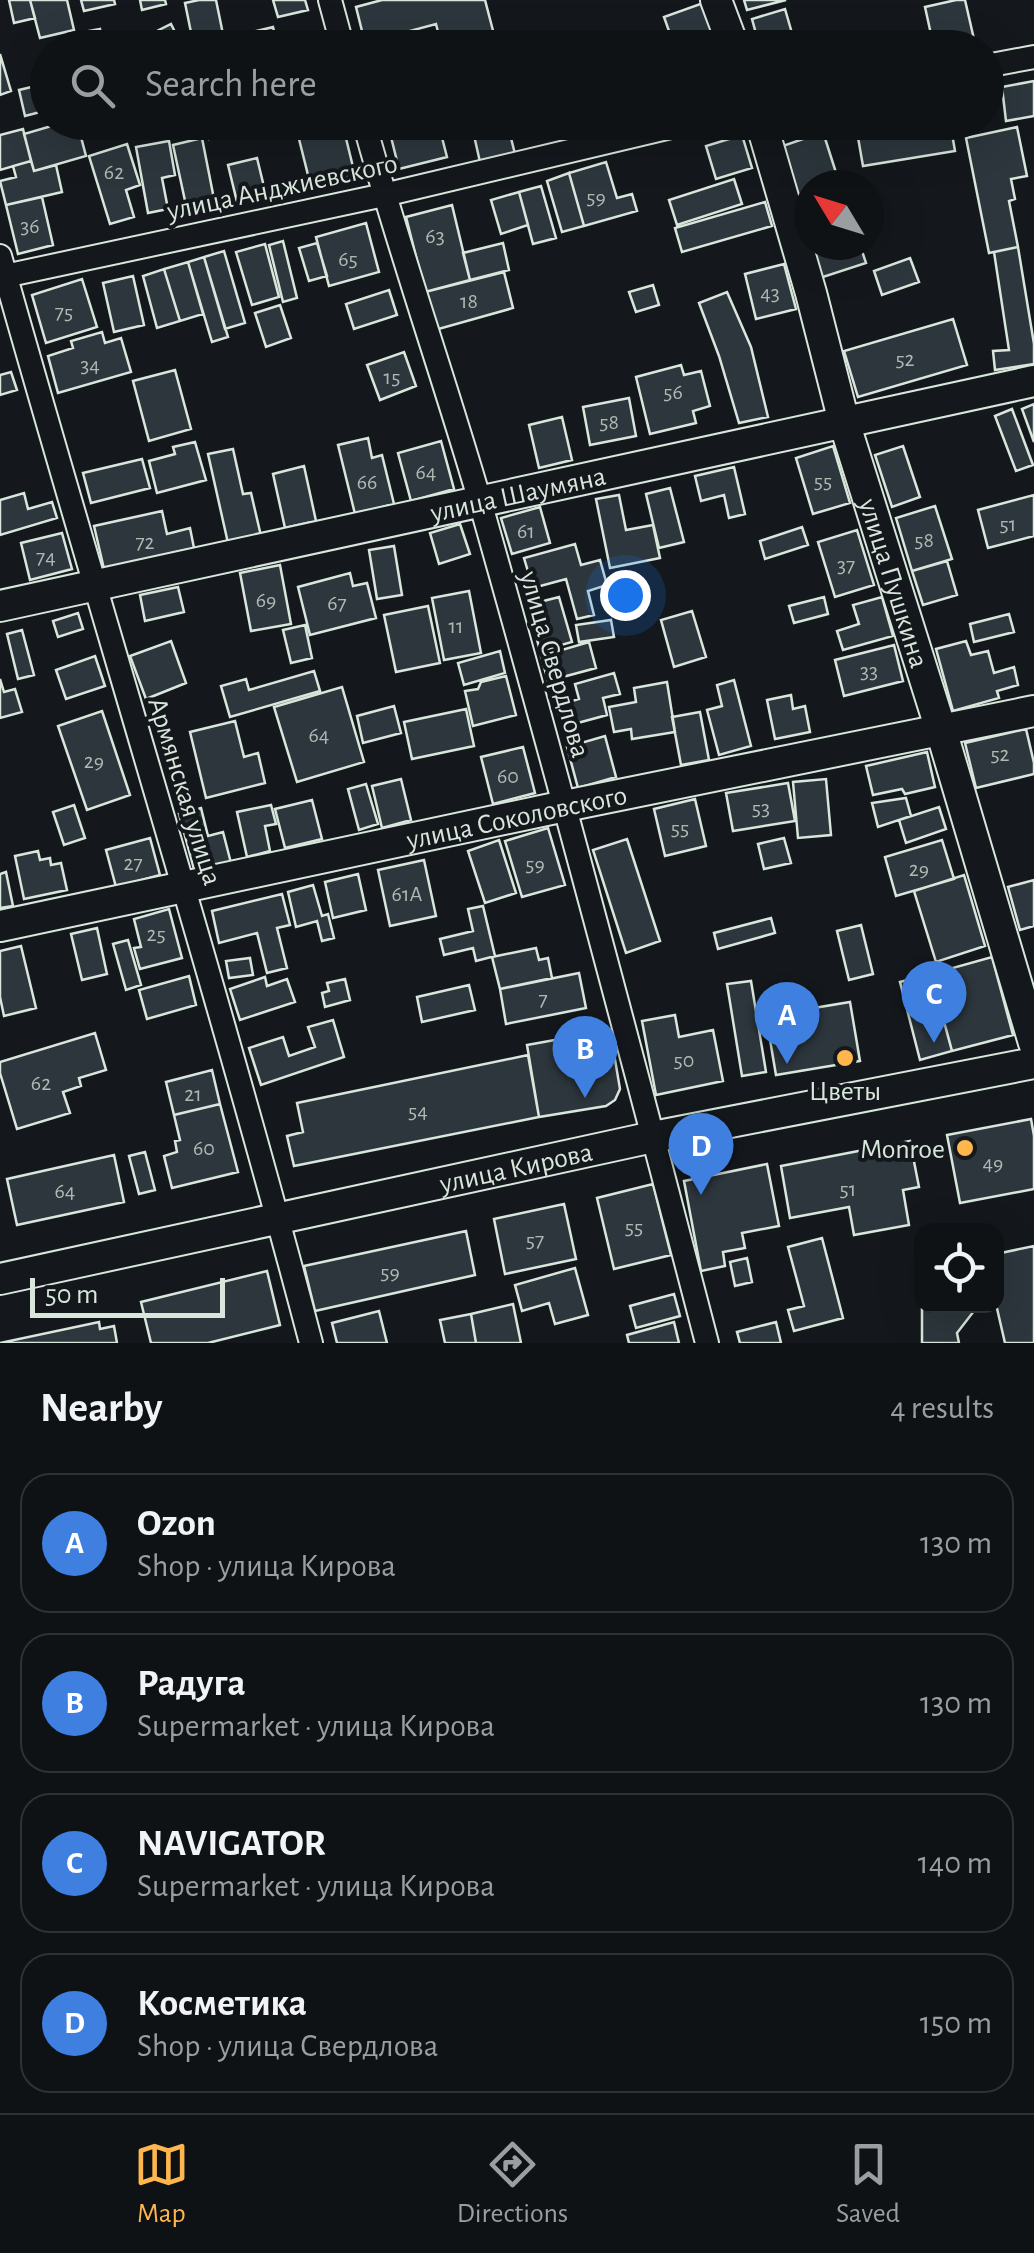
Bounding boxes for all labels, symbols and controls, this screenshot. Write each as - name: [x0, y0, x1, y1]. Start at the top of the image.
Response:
- search box: [30, 30, 1004, 140]
- icon: search: [65, 58, 120, 113]
- text: Search here: [145, 66, 317, 104]
- street label: улица Анджиевского: [164, 150, 400, 226]
- house number: 62: [104, 161, 124, 183]
- north arrow: [794, 170, 884, 260]
- house number: 59: [586, 186, 606, 208]
- house number: 36: [20, 215, 40, 237]
- house number: 63: [425, 225, 445, 247]
- house number: 65: [338, 248, 358, 270]
- house number: 43: [760, 282, 780, 304]
- house number: 18: [460, 290, 478, 312]
- house number: 75: [55, 301, 73, 323]
- house number: 52: [895, 348, 915, 370]
- house number: 34: [80, 354, 100, 376]
- house number: 15: [384, 366, 400, 388]
- house number: 56: [663, 381, 683, 403]
- house number: 58: [599, 411, 619, 433]
- house number: 64: [416, 461, 436, 483]
- street label: улица Шаумяна: [427, 463, 609, 528]
- house number: 55: [814, 470, 832, 492]
- house number: 66: [357, 471, 377, 493]
- street label: улица Пушкина: [853, 495, 933, 672]
- house number: 51: [1000, 513, 1016, 535]
- house number: 61: [517, 520, 535, 542]
- house number: 58: [914, 529, 934, 551]
- house number: 72: [135, 531, 155, 553]
- house number: 74: [36, 546, 56, 568]
- house number: 37: [837, 554, 855, 576]
- street label: улица Свердлова: [514, 567, 594, 761]
- your location: [600, 570, 651, 621]
- house number: 69: [256, 589, 276, 611]
- house number: 67: [327, 592, 347, 614]
- house number: 11: [448, 615, 464, 637]
- house number: 33: [860, 660, 878, 682]
- street label: Армянская улица: [142, 694, 226, 889]
- house number: 64: [309, 724, 329, 746]
- house number: 52: [990, 743, 1010, 765]
- house number: 29: [84, 750, 104, 772]
- house number: 60: [497, 765, 519, 787]
- street label: улица Соколовского: [403, 782, 629, 855]
- house number: 53: [752, 797, 770, 819]
- house number: 55: [671, 817, 689, 839]
- house number: 27: [123, 852, 143, 874]
- house number: 59: [525, 853, 545, 875]
- house number: 29: [909, 858, 929, 880]
- house number: 61А: [392, 883, 422, 905]
- house number: 25: [146, 923, 166, 945]
- pin: C: [902, 960, 966, 1043]
- pin: A: [754, 982, 820, 1064]
- house number: 7: [538, 988, 548, 1010]
- pin: B: [552, 1016, 618, 1098]
- marker: Цветы: [834, 1047, 856, 1069]
- house number: 50: [674, 1049, 694, 1071]
- house number: 62: [31, 1072, 51, 1094]
- place label: Цветы: [809, 1078, 881, 1106]
- house number: 21: [184, 1083, 202, 1105]
- house number: 54: [408, 1100, 428, 1122]
- pin: D: [668, 1112, 734, 1195]
- place label: Monroe: [860, 1136, 945, 1164]
- house number: 60: [193, 1137, 215, 1159]
- marker: Monroe: [954, 1137, 976, 1159]
- street label: улица Кирова: [436, 1139, 596, 1199]
- house number: 49: [983, 1152, 1003, 1174]
- house number: 51: [840, 1178, 856, 1200]
- house number: 64: [55, 1180, 75, 1202]
- house number: 55: [625, 1216, 643, 1238]
- map controls: [914, 1223, 1004, 1313]
- button: locate: [914, 1223, 1004, 1313]
- house number: 57: [526, 1229, 544, 1251]
- house number: 59: [380, 1261, 400, 1283]
- scale bar: [30, 1273, 225, 1318]
- text: 50 m: [45, 1281, 99, 1309]
- text: Nearby: [40, 1387, 163, 1429]
- text: 4 results: [890, 1392, 994, 1424]
- text: Ozon: [137, 1505, 216, 1543]
- text: A: [65, 1527, 84, 1559]
- text: 130 m: [920, 1527, 992, 1559]
- text: Shop · улица Кирова: [137, 1550, 396, 1582]
- text: Радуга: [137, 1665, 246, 1703]
- text: B: [65, 1687, 84, 1719]
- text: 130 m: [920, 1687, 992, 1719]
- text: Supermarket · улица Кирова: [137, 1710, 495, 1742]
- text: NAVIGATOR: [137, 1825, 326, 1863]
- text: C: [66, 1847, 83, 1879]
- text: 140 m: [918, 1847, 992, 1879]
- text: Supermarket · улица Кирова: [137, 1870, 495, 1902]
- text: Косметика: [137, 1985, 307, 2023]
- text: D: [64, 2007, 85, 2039]
- text: 150 m: [920, 2007, 992, 2039]
- text: Shop · улица Свердлова: [137, 2030, 438, 2062]
- tab: Map: [134, 2137, 189, 2231]
- tab: Directions: [457, 2137, 568, 2231]
- tab: Saved: [836, 2137, 900, 2231]

